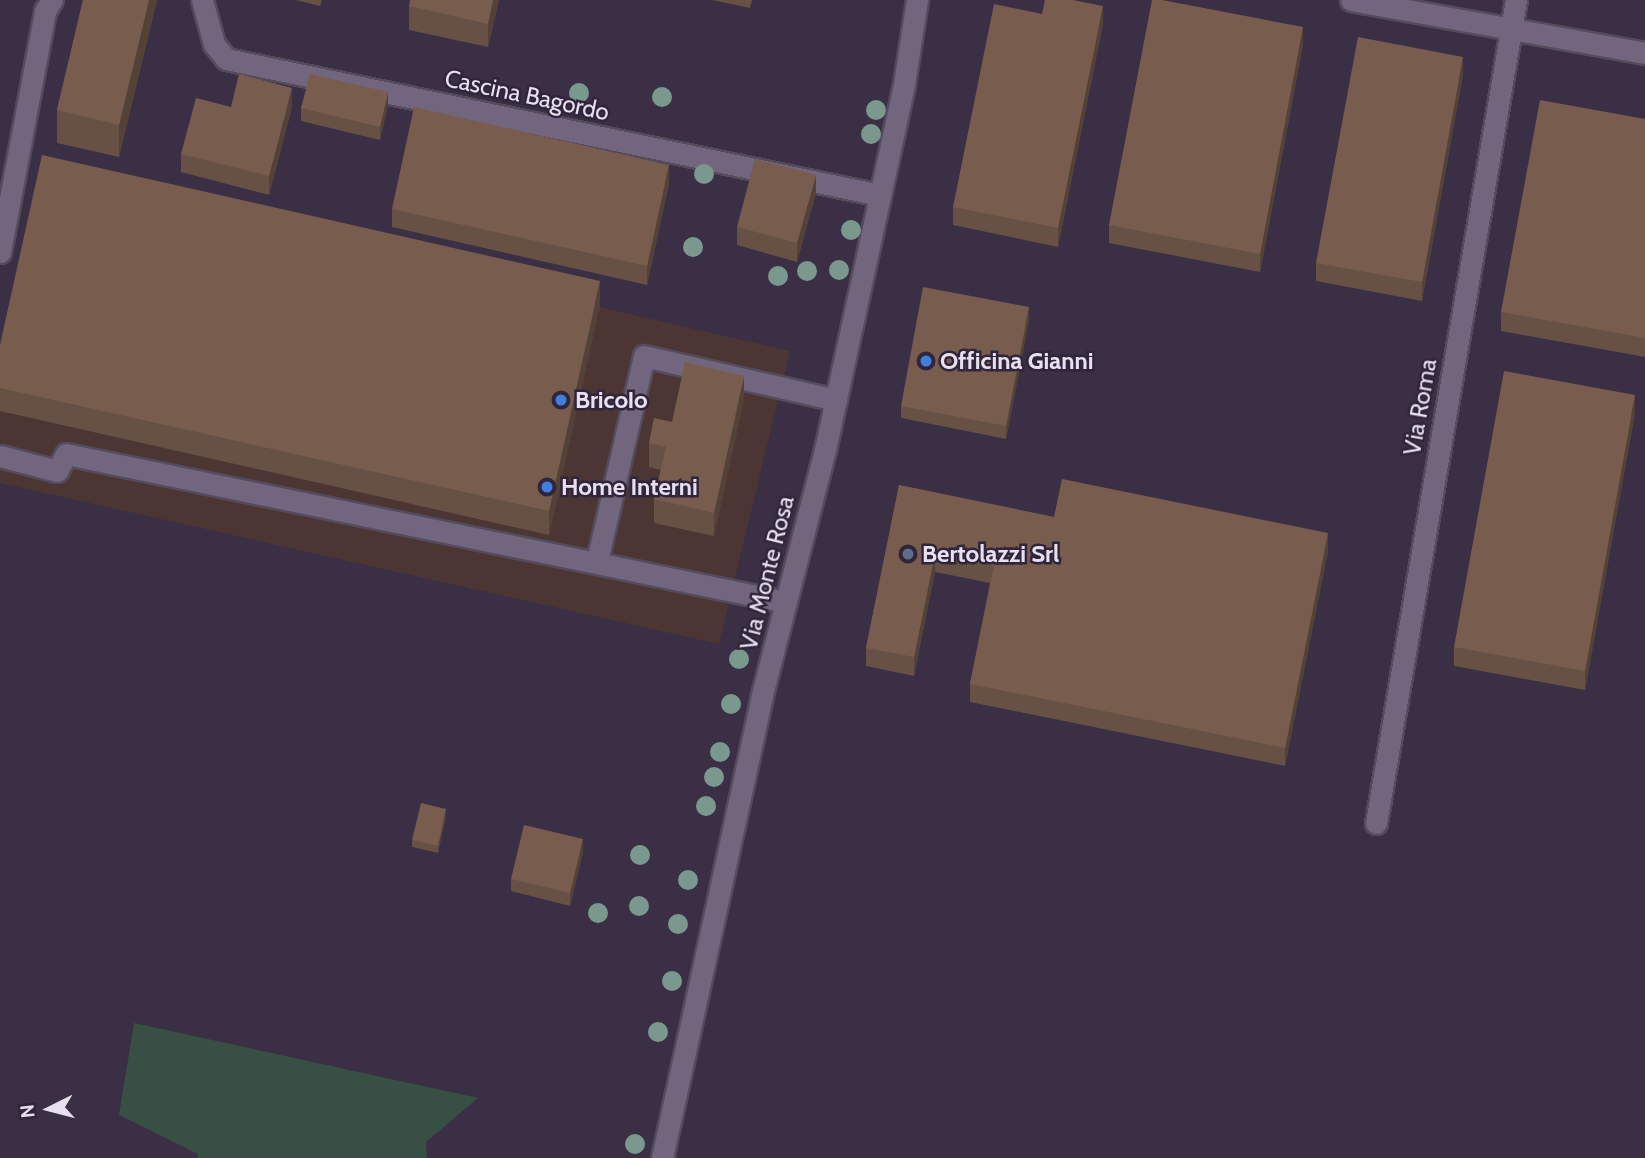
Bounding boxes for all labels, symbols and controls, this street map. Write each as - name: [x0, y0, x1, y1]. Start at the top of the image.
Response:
- street label: Cascina Bagordo: [442, 64, 612, 126]
- place label: Officina Gianni: [940, 347, 1094, 375]
- marker: Officina Gianni: [918, 353, 934, 369]
- street label: Via Roma: [1397, 356, 1443, 458]
- place label: BricoIo: [575, 386, 648, 414]
- marker: BricoIo: [553, 392, 569, 408]
- place label: Home Interni: [561, 473, 698, 501]
- marker: Home Interni: [539, 479, 555, 495]
- street label: Via Monte Rosa: [734, 493, 800, 653]
- place label: Bertolazzi Srl: [922, 540, 1059, 568]
- marker: Bertolazzi Srl: [900, 546, 916, 562]
- north arrow: [14, 1074, 84, 1144]
- text: N: [15, 1103, 40, 1119]

